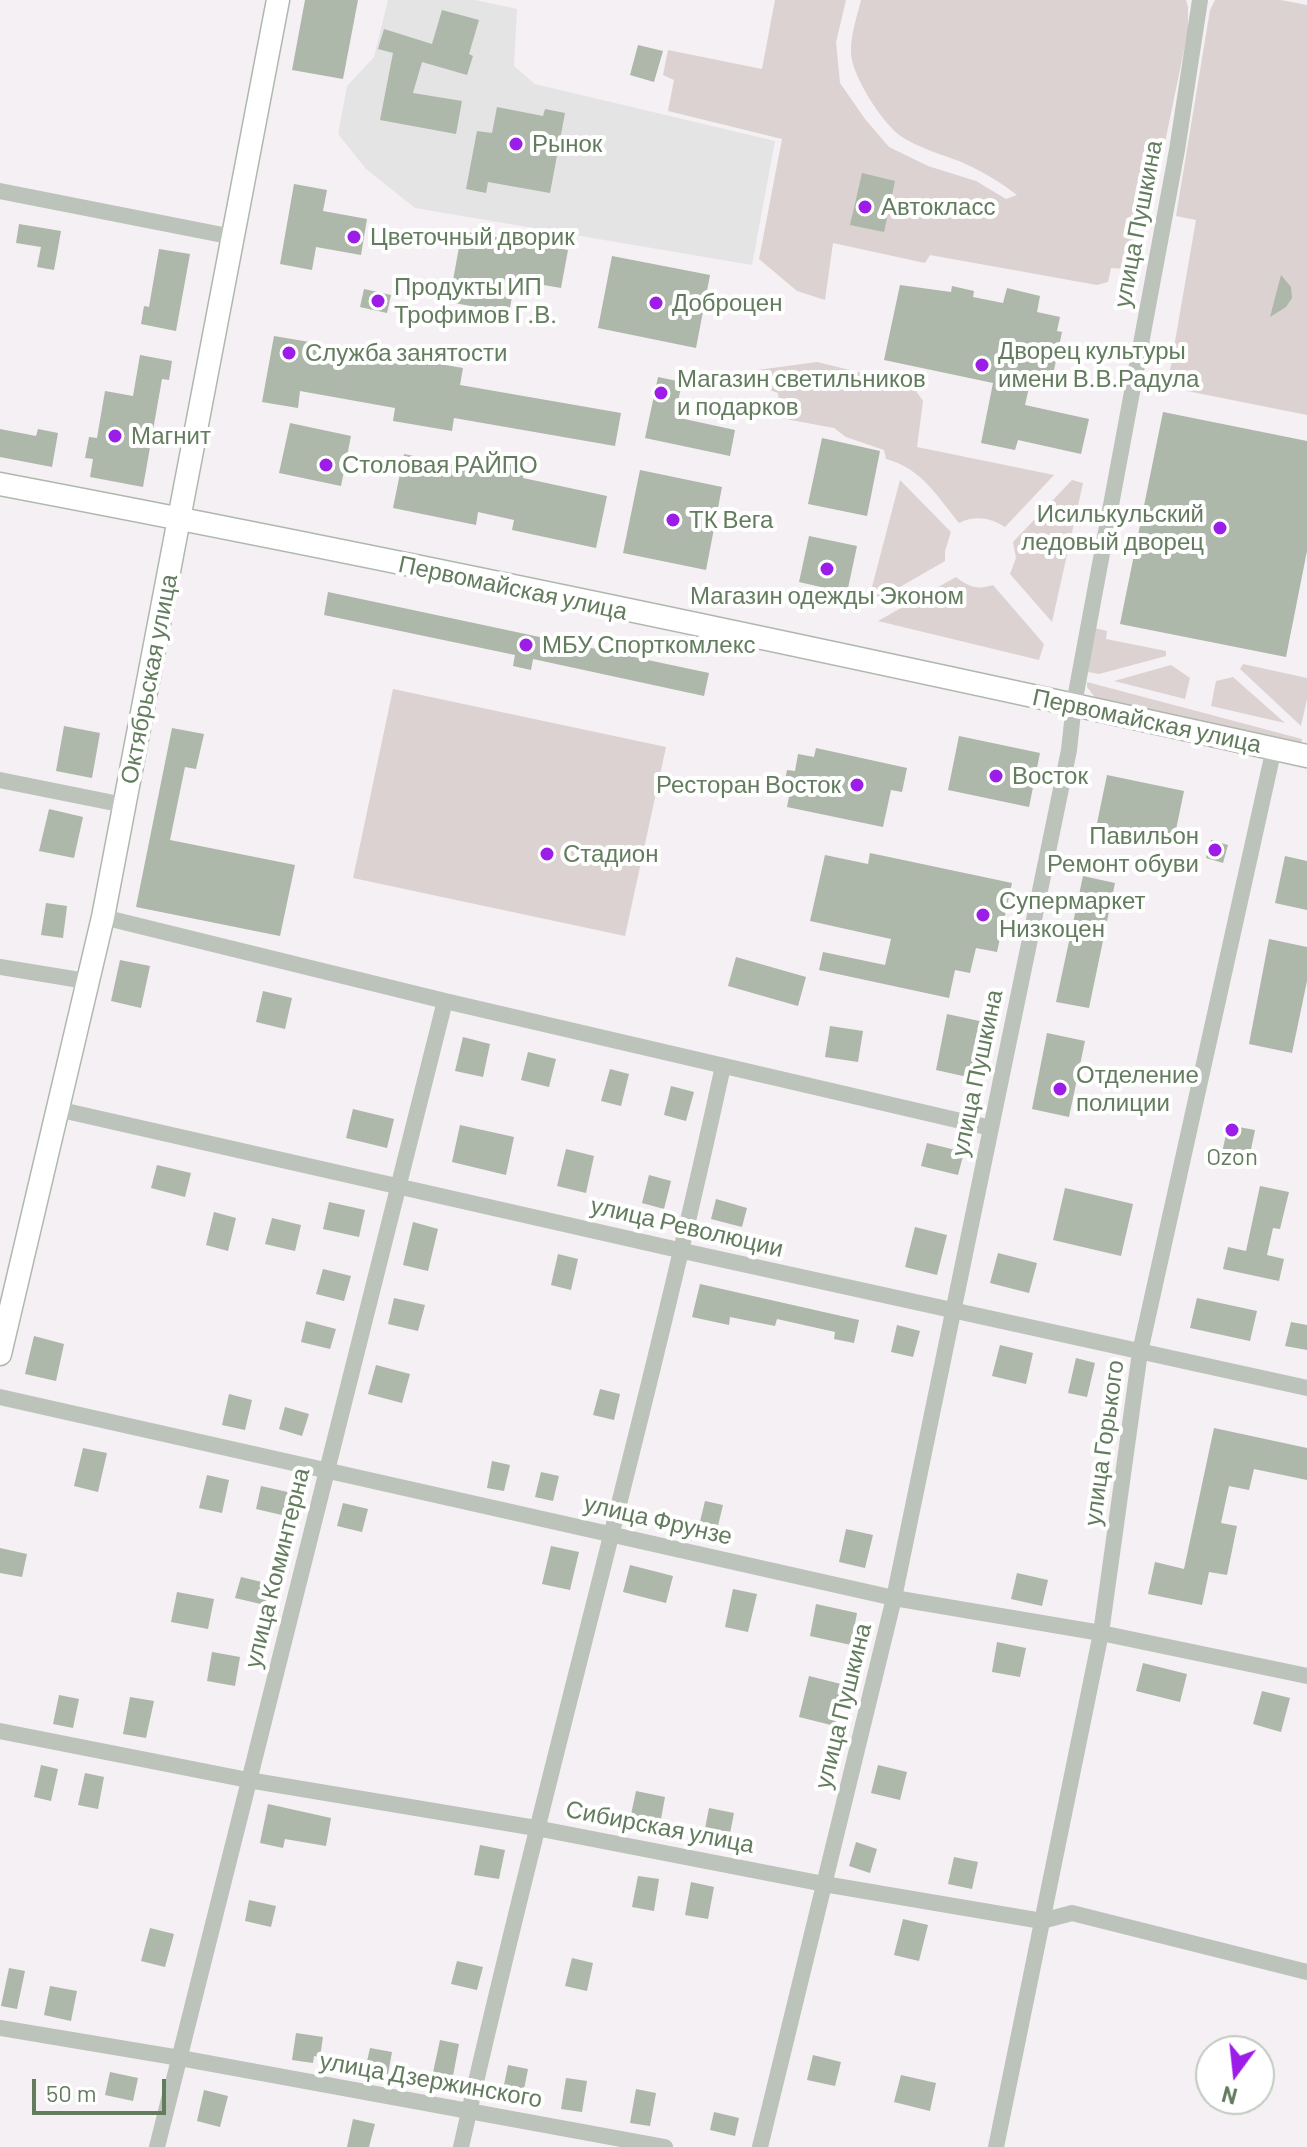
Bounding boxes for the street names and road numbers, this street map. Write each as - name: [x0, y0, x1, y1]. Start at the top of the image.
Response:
- street label: улица Пушкина: [1108, 138, 1168, 310]
- street label: Первомайская улица: [396, 550, 630, 626]
- street label: Октябрьская улица: [115, 572, 183, 786]
- street label: Первомайская улица: [1030, 683, 1264, 759]
- street label: улица Пушкина: [945, 987, 1009, 1159]
- street label: улица Революции: [588, 1191, 786, 1263]
- street label: улица Горького: [1078, 1358, 1130, 1528]
- street label: улица Коминтерна: [238, 1465, 316, 1671]
- street label: улица Фрунзе: [581, 1489, 735, 1551]
- street label: улица Пушкина: [808, 1620, 878, 1792]
- street label: Сибирская улица: [563, 1795, 757, 1859]
- street label: улица Дзержинского: [317, 2046, 545, 2114]

